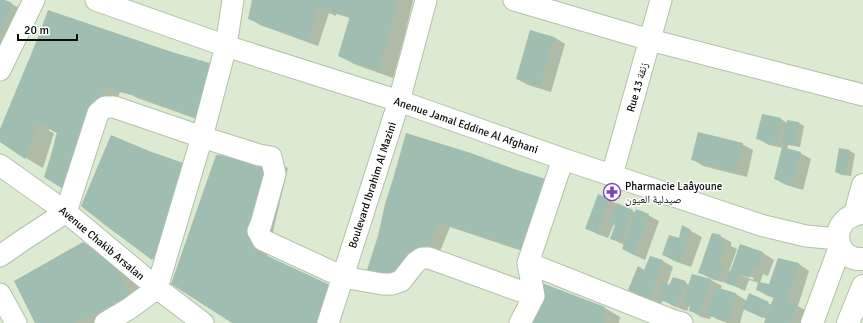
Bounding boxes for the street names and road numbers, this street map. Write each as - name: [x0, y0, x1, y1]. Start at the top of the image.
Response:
- street label: Rue 13 زنقة: [624, 61, 651, 113]
- street label: Anenue Jamal Eddine Al Afghani: [392, 95, 540, 156]
- street label: Boulevard Ibrahim Al Mazini: [346, 120, 399, 250]
- street label: Avenue Chakib Arsalan: [56, 204, 147, 283]

